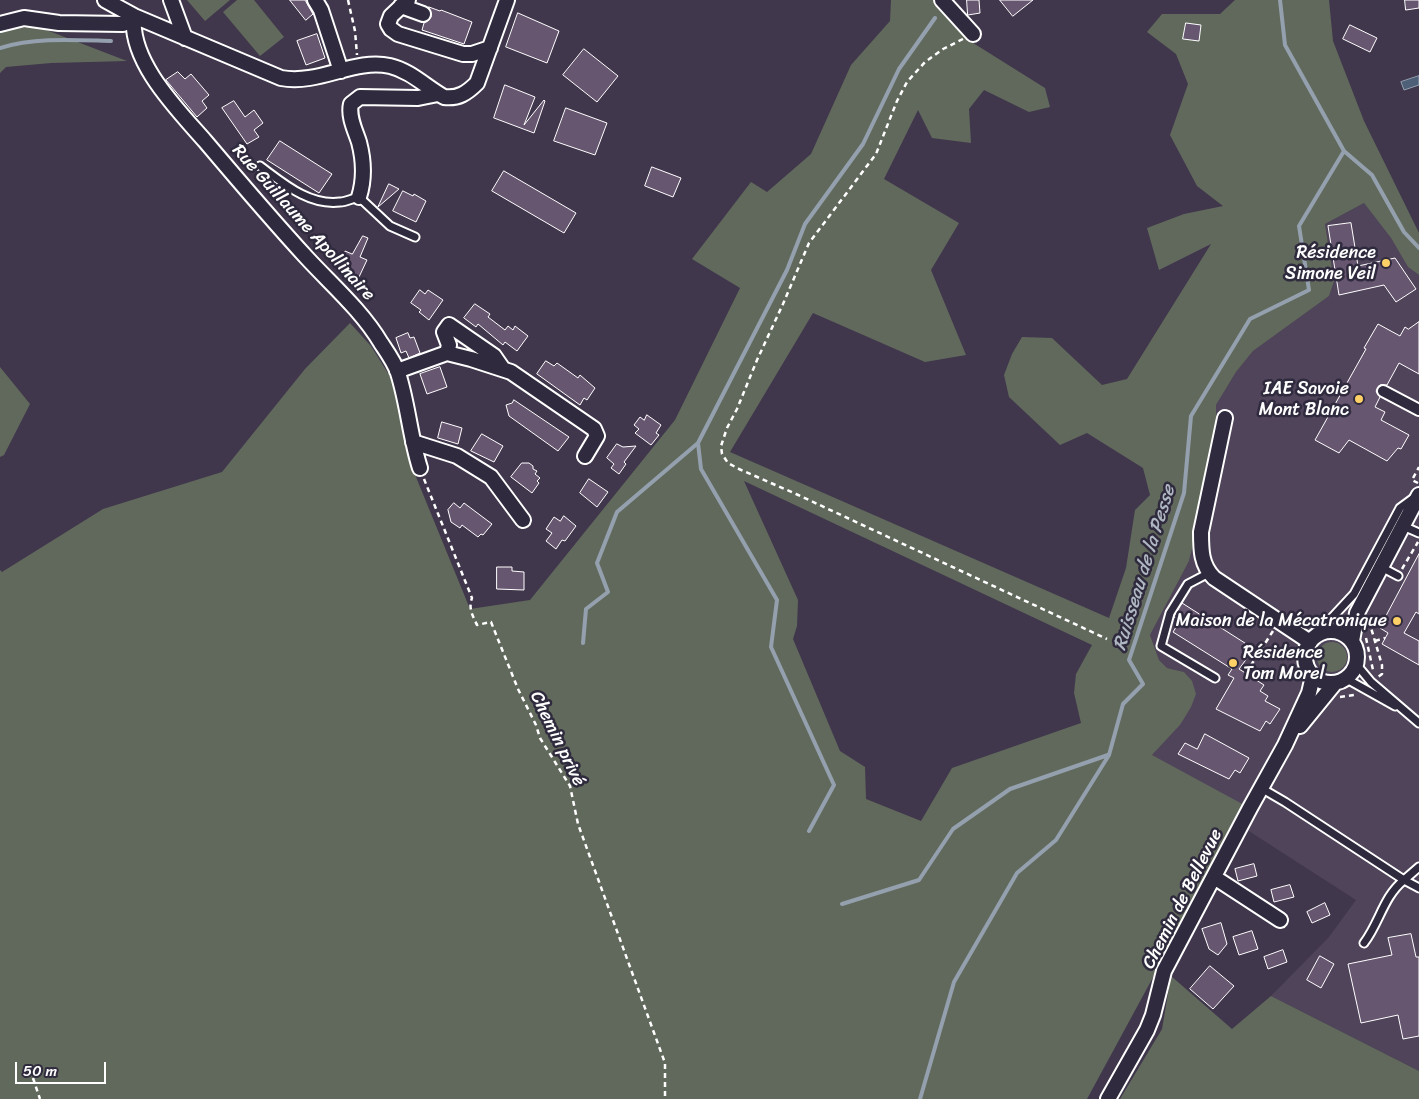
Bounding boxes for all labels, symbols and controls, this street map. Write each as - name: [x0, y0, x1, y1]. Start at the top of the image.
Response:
- street label: Rue Guillaume Apollinaire: [227, 140, 379, 306]
- place label: Résidence Simone Veil: [1285, 242, 1376, 284]
- marker: Résidence Simone Veil: [1380, 257, 1392, 269]
- place label: IAE Savoie Mont Blanc: [1259, 378, 1349, 420]
- marker: IAE Savoie Mont Blanc: [1353, 393, 1365, 405]
- water label: Ruisseau de la Pesse: [1109, 483, 1181, 653]
- place label: Maison de la Mécatronique: [1176, 610, 1387, 632]
- marker: Maison de la Mécatronique: [1391, 615, 1403, 627]
- place label: Résidence Tom Morel: [1243, 642, 1325, 684]
- marker: Résidence Tom Morel: [1227, 657, 1239, 669]
- street label: Chemin privé: [525, 688, 589, 790]
- street label: Chemin de Bellevue: [1138, 826, 1228, 972]
- scale bar: [18, 1052, 109, 1084]
- text: 50 m: [23, 1058, 57, 1084]

